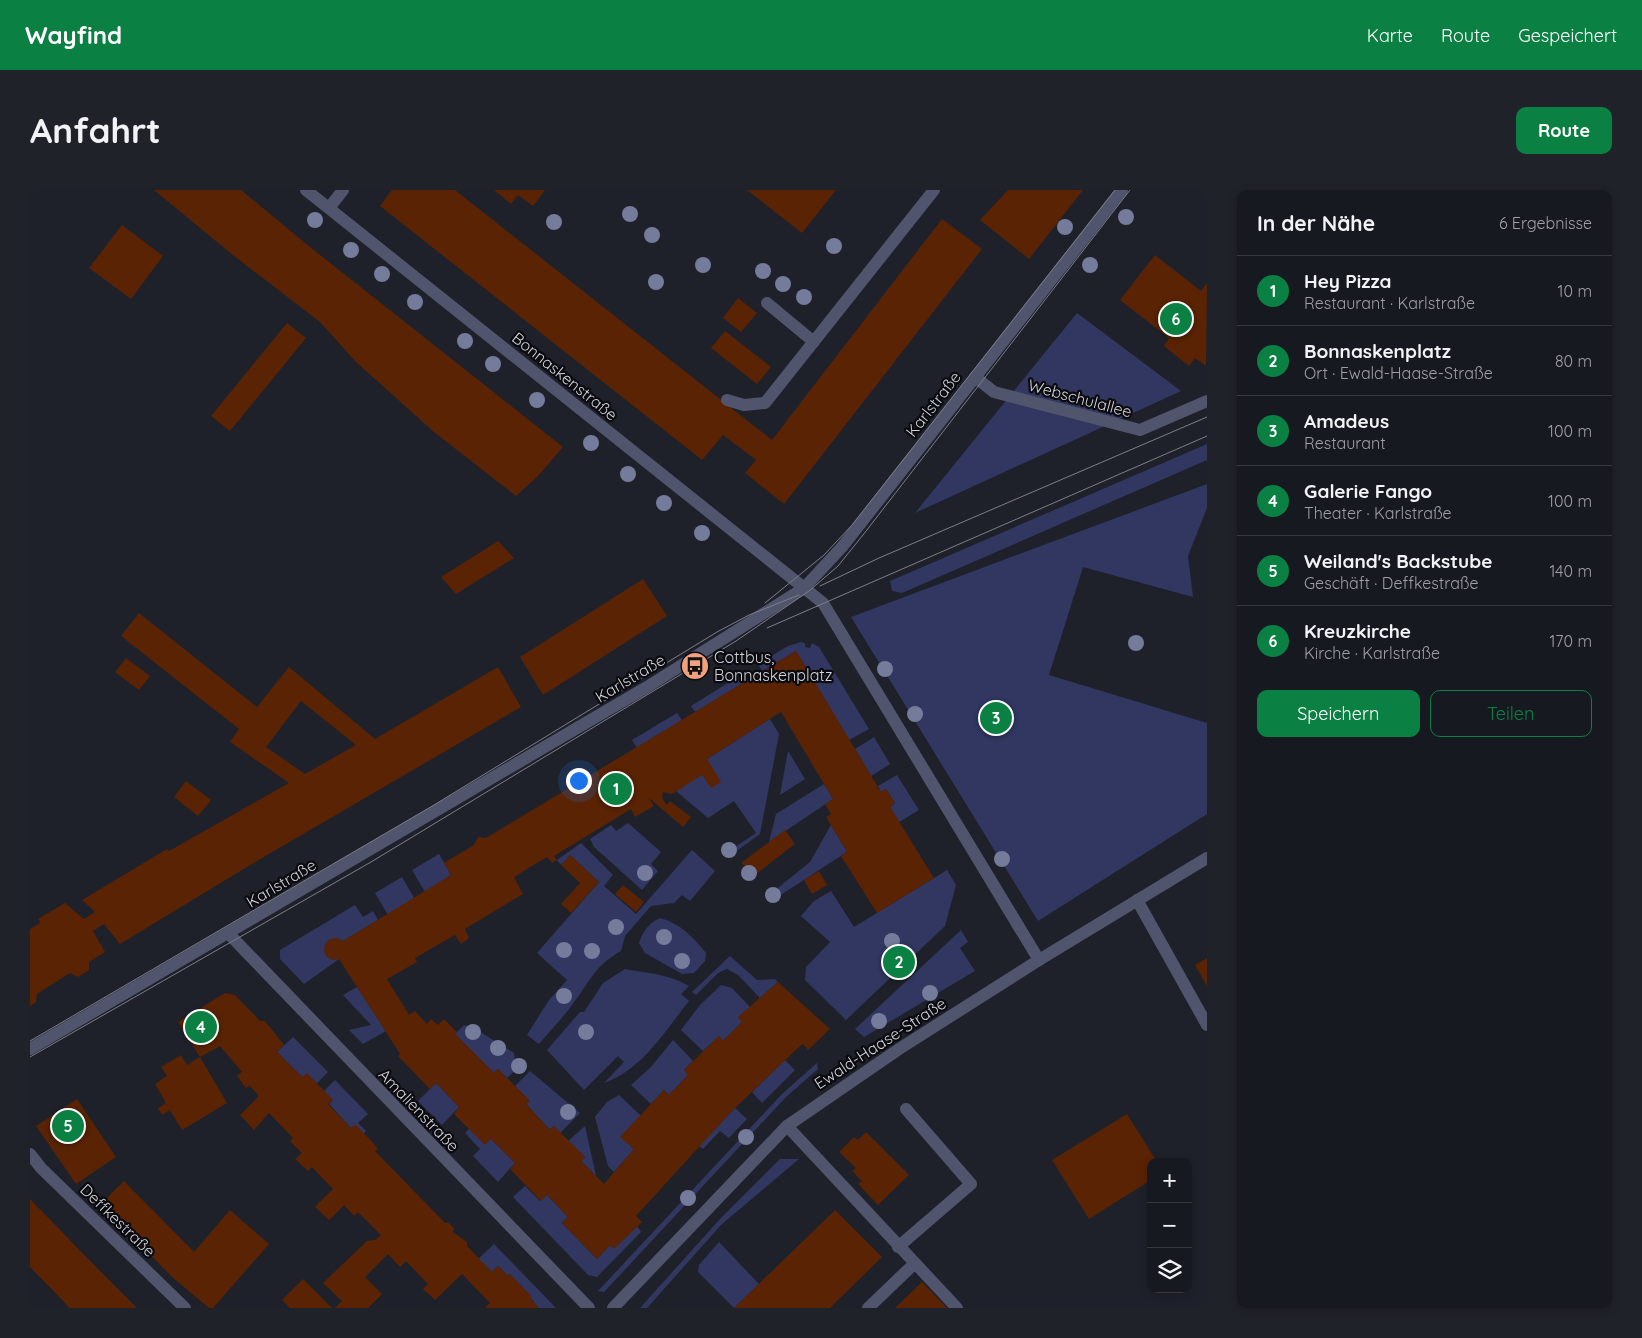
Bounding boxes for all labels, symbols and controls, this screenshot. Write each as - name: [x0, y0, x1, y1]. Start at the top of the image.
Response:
- text: Wayfind: [25, 20, 122, 50]
- text: Karte: [1367, 24, 1413, 47]
- text: Route: [1441, 24, 1490, 47]
- text: Gespeichert: [1518, 24, 1617, 47]
- button: Route: [1516, 107, 1612, 154]
- text: Anfahrt: [30, 108, 161, 152]
- text: In der Nähe: [1257, 210, 1375, 236]
- text: 6 Ergebnisse: [1499, 213, 1592, 233]
- text: Hey Pizza: [1304, 269, 1392, 293]
- text: 1: [1270, 281, 1276, 301]
- text: 10 m: [1558, 281, 1592, 301]
- text: Restaurant · Karlstraße: [1304, 293, 1475, 313]
- pin: 6: [1160, 300, 1192, 338]
- street label: Bonnaskenstraße: [508, 327, 622, 425]
- text: Bonnaskenplatz: [1304, 339, 1451, 363]
- text: 2: [1268, 351, 1278, 371]
- text: 80 m: [1555, 351, 1592, 371]
- text: Ort · Ewald-Haase-Straße: [1304, 363, 1493, 383]
- street label: Karlstraße: [901, 367, 965, 441]
- street label: Webschulallee: [1026, 375, 1134, 421]
- text: Amadeus: [1304, 409, 1389, 433]
- text: 3: [1269, 421, 1277, 441]
- text: 100 m: [1548, 421, 1592, 441]
- text: Restaurant: [1304, 433, 1386, 453]
- text: Galerie Fango: [1304, 479, 1432, 503]
- text: 4: [1268, 491, 1278, 511]
- text: 100 m: [1548, 491, 1592, 511]
- text: Theater · Karlstraße: [1304, 503, 1452, 523]
- text: Weiland's Backstube: [1304, 549, 1492, 573]
- text: 5: [1268, 561, 1278, 581]
- text: 140 m: [1549, 561, 1592, 581]
- text: Geschäft · Deffkestraße: [1304, 573, 1479, 593]
- text: Kreuzkirche: [1304, 619, 1411, 643]
- text: 6: [1269, 631, 1277, 651]
- text: 170 m: [1549, 631, 1592, 651]
- text: Kirche · Karlstraße: [1304, 643, 1440, 663]
- place label: Cottbus, Bonnaskenplatz: [714, 647, 832, 685]
- street label: Karlstraße: [592, 649, 668, 707]
- bus stop icon: Cottbus, Bonnaskenplatz: [680, 651, 710, 681]
- button: Speichern: [1257, 690, 1420, 737]
- button: Teilen: [1430, 690, 1592, 737]
- pin: 3: [980, 699, 1012, 737]
- your location: [566, 768, 592, 794]
- pin: 1: [600, 770, 632, 808]
- street label: Karlstraße: [243, 854, 319, 912]
- pin: 2: [883, 943, 915, 981]
- street label: Ewald-Haase-Straße: [810, 993, 950, 1093]
- pin: 4: [185, 1008, 217, 1046]
- street label: Amalienstraße: [375, 1064, 463, 1156]
- pin: 5: [52, 1107, 84, 1145]
- map controls: [1147, 1158, 1192, 1293]
- button: +: [1147, 1158, 1192, 1203]
- street label: Deffkestraße: [76, 1179, 160, 1261]
- button: −: [1147, 1203, 1192, 1248]
- button: layers: [1147, 1248, 1192, 1293]

